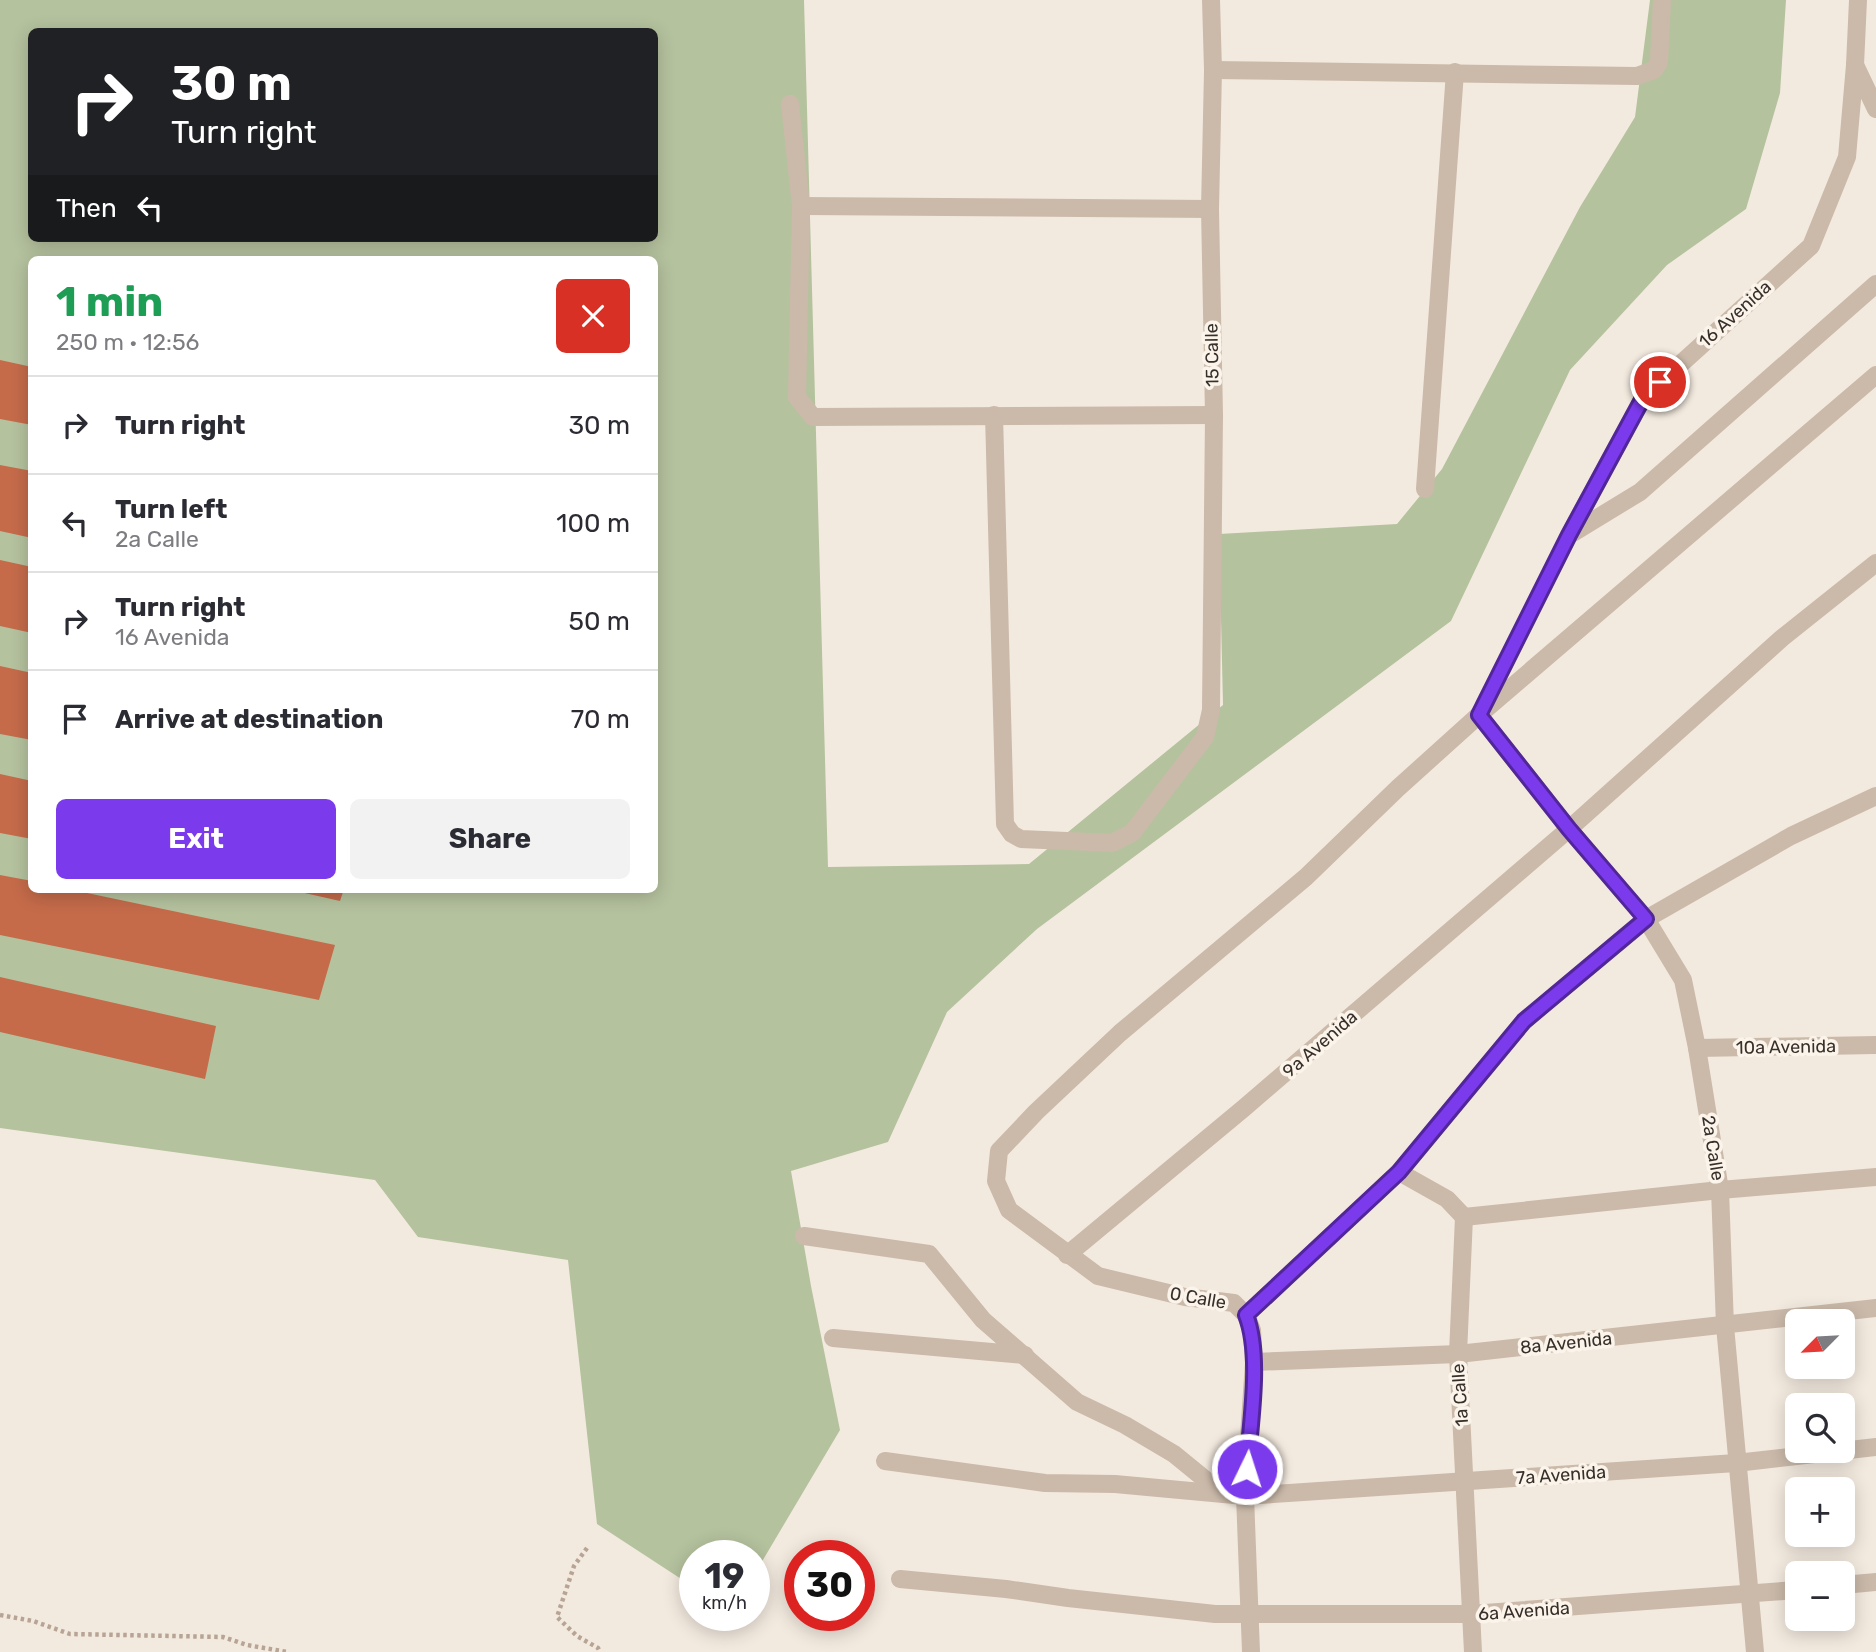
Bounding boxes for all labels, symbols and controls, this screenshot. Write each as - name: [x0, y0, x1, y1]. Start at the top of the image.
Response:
- text: 30 m: [171, 54, 292, 112]
- icon: right: [56, 56, 147, 147]
- text: Turn right: [171, 113, 316, 151]
- icon: left: [131, 189, 169, 227]
- text: Then: [56, 193, 117, 224]
- street label: 16 Avenida: [1694, 276, 1776, 352]
- text: 1 min: [56, 277, 163, 327]
- button: close: [556, 279, 630, 353]
- street label: 15 Calle: [1200, 323, 1224, 387]
- text: 250 m · 12:56: [56, 328, 199, 356]
- pin: [1630, 352, 1690, 412]
- icon: arrive: [1641, 363, 1679, 401]
- icon: right: [56, 406, 94, 444]
- text: Turn right: [115, 410, 245, 441]
- text: 30 m: [568, 410, 630, 441]
- text: Turn left: [115, 494, 227, 525]
- icon: left: [56, 504, 94, 542]
- text: 100 m: [556, 508, 630, 539]
- text: 2a Calle: [115, 525, 199, 553]
- text: Turn right: [115, 592, 245, 623]
- icon: right: [56, 602, 94, 640]
- text: 50 m: [569, 606, 630, 637]
- text: 16 Avenida: [115, 623, 230, 651]
- icon: arrive: [56, 700, 94, 738]
- text: Arrive at destination: [115, 704, 383, 735]
- text: 70 m: [571, 704, 630, 735]
- button: Exit: [56, 799, 336, 879]
- button: Share: [350, 799, 630, 879]
- street label: 9a Avenida: [1278, 1006, 1362, 1082]
- street label: 10a Avenida: [1736, 1035, 1836, 1059]
- street label: 2a Calle: [1697, 1114, 1729, 1182]
- street label: 0 Calle: [1168, 1282, 1228, 1314]
- north arrow: [1785, 1309, 1855, 1379]
- map controls: [1785, 1309, 1855, 1631]
- street label: 8a Avenida: [1519, 1327, 1613, 1359]
- street label: 1a Calle: [1447, 1363, 1473, 1427]
- button: search: [1785, 1393, 1855, 1463]
- position arrow: [1210, 1432, 1284, 1506]
- street label: 7a Avenida: [1515, 1461, 1607, 1489]
- button: +: [1785, 1477, 1855, 1547]
- speed limit sign: 30: [784, 1540, 875, 1631]
- text: 19: [705, 1555, 744, 1597]
- button: −: [1785, 1561, 1855, 1631]
- text: km/h: [702, 1592, 747, 1614]
- street label: 6a Avenida: [1477, 1597, 1571, 1625]

